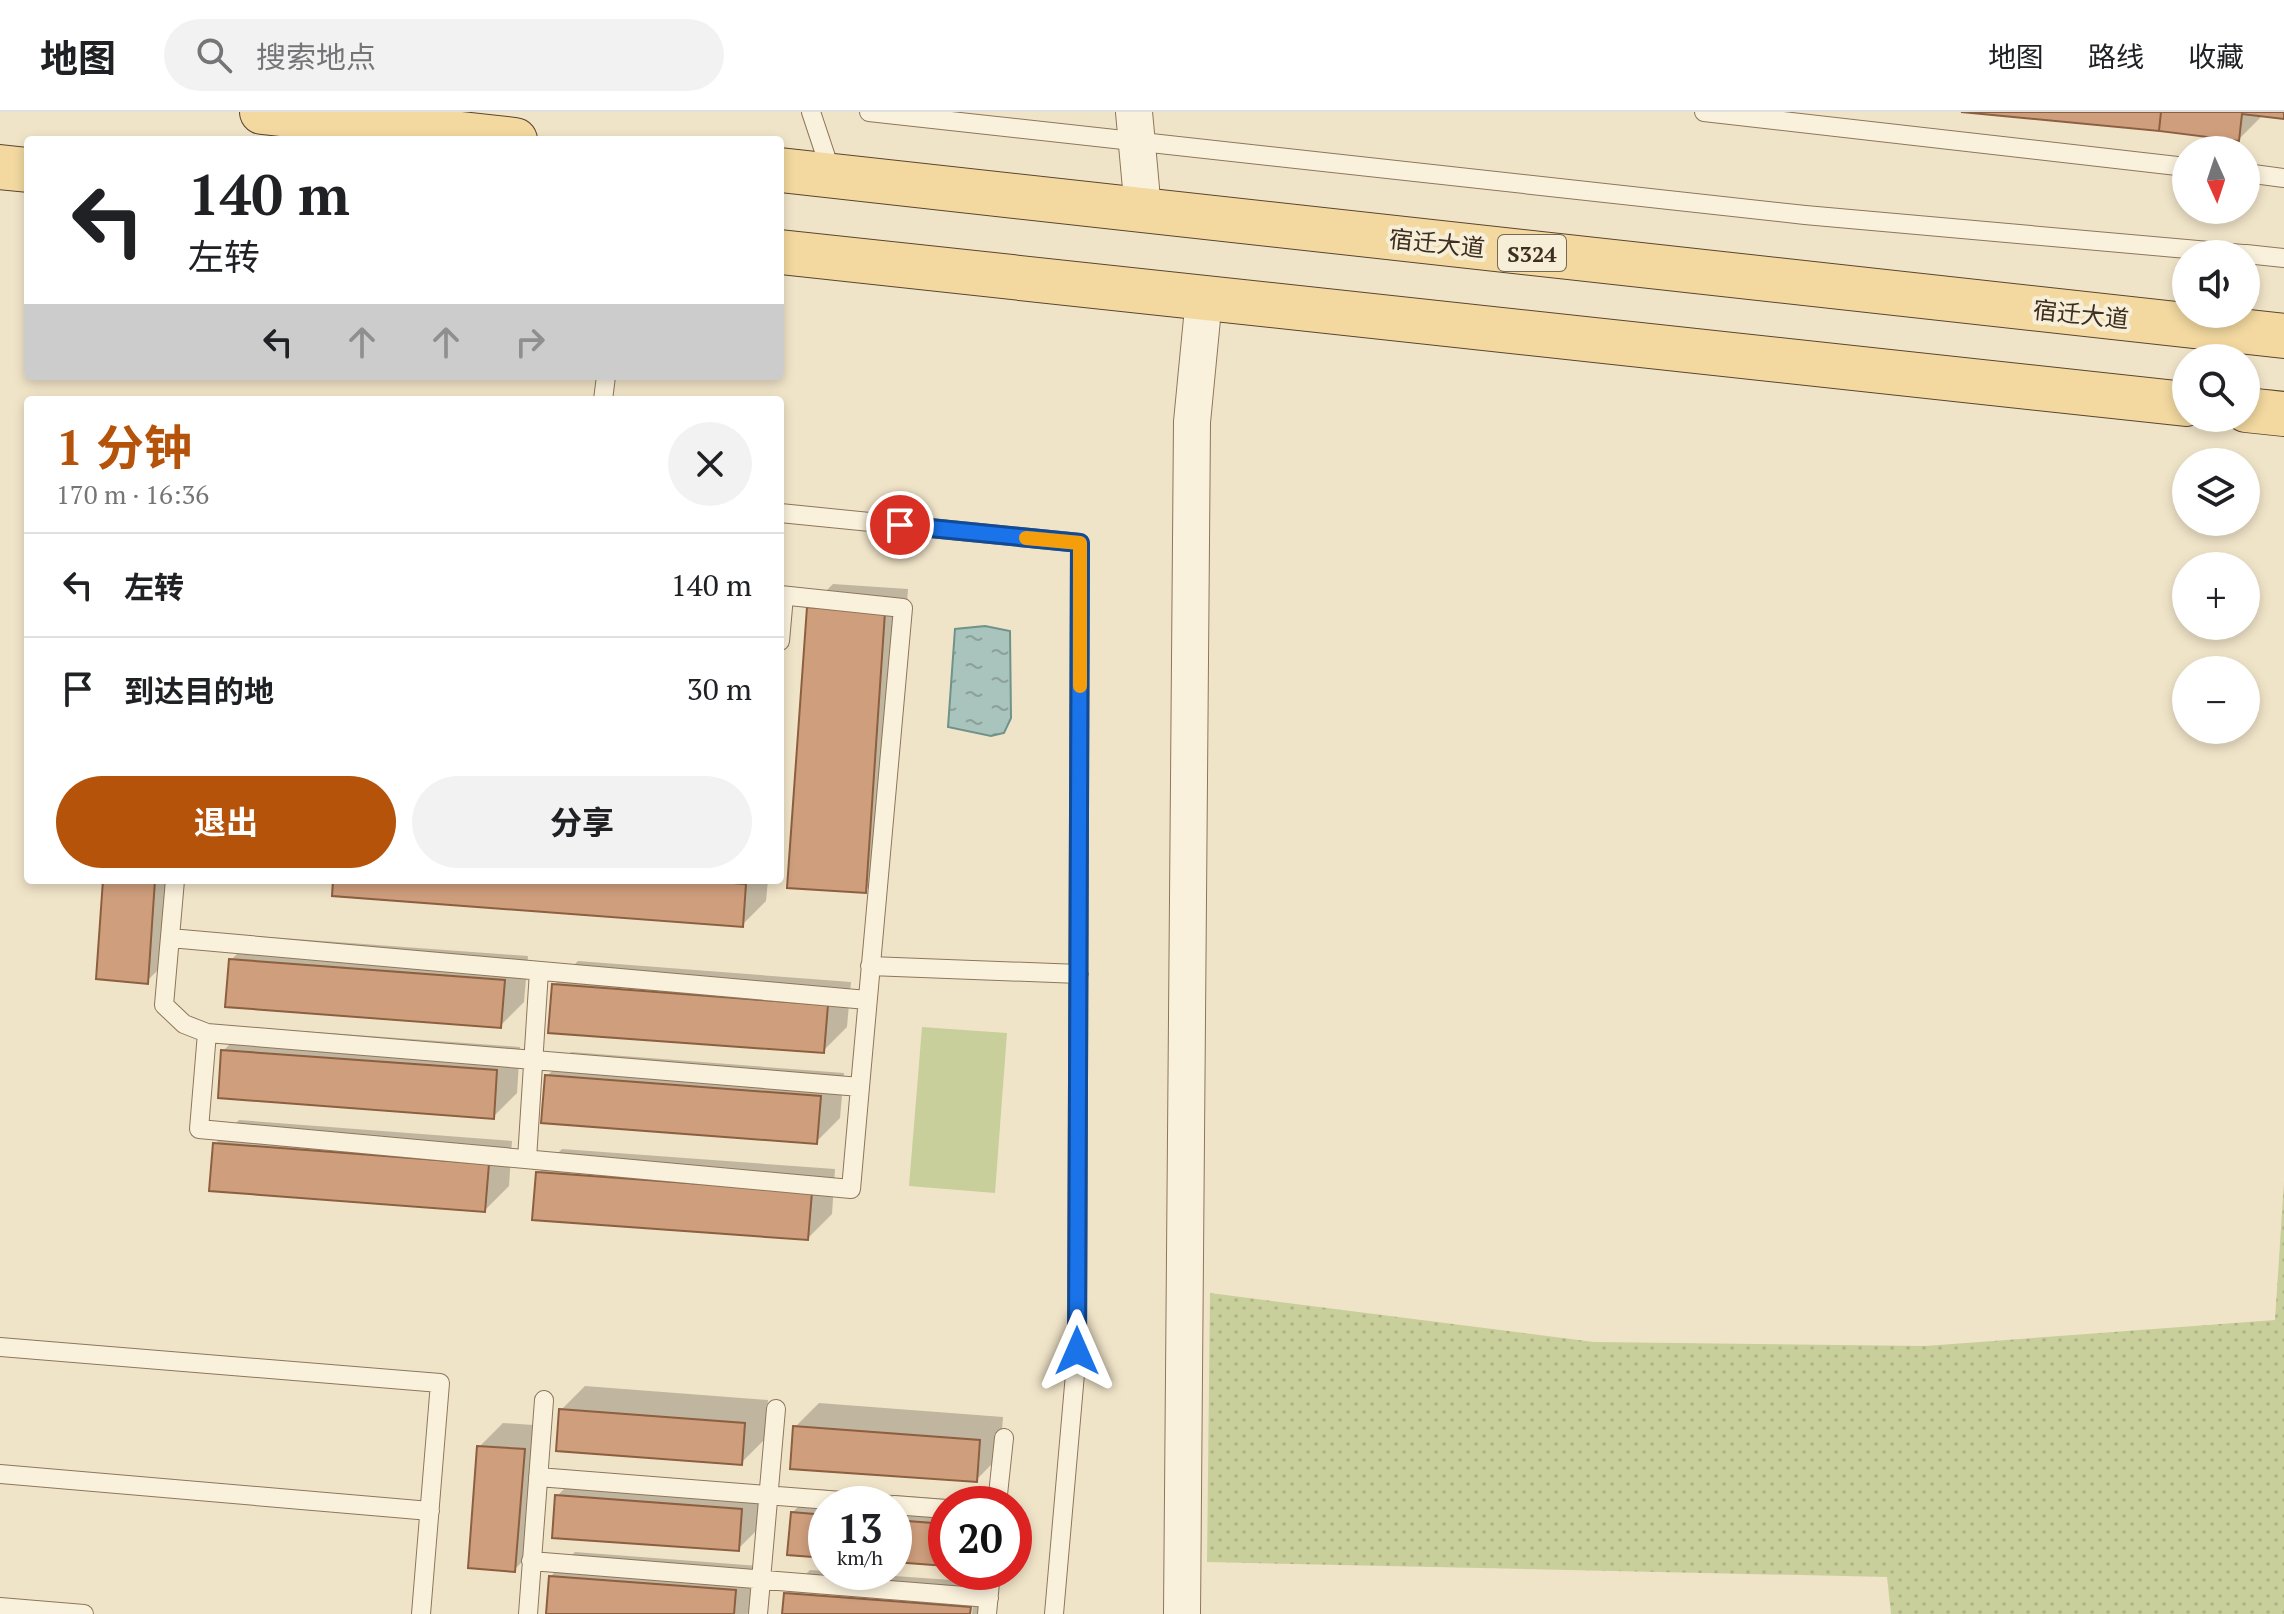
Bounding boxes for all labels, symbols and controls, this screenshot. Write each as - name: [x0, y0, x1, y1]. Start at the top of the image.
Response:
- search box: [164, 19, 724, 91]
- text: 地图: [40, 33, 116, 83]
- icon: search: [192, 33, 236, 77]
- text: 搜索地点: [256, 37, 376, 77]
- text: 地图: [1988, 38, 2044, 75]
- text: 路线: [2088, 38, 2144, 75]
- text: 收藏: [2188, 38, 2244, 75]
- north arrow: [2172, 136, 2260, 224]
- map controls: [2172, 136, 2260, 744]
- text: 140 m: [188, 157, 350, 231]
- icon: left: [56, 168, 160, 272]
- street label: 宿迁大道: [1388, 222, 1486, 264]
- text: 左转: [188, 233, 260, 280]
- road number: S324: [1498, 235, 1566, 271]
- button: sound: [2172, 240, 2260, 328]
- street label: 宿迁大道: [2032, 293, 2130, 335]
- icon: left: [256, 320, 300, 364]
- icon: ahead: [340, 320, 384, 364]
- icon: ahead: [424, 320, 468, 364]
- icon: right: [508, 320, 552, 364]
- button: search: [2172, 344, 2260, 432]
- text: 1 分钟: [56, 415, 192, 479]
- button: close: [668, 422, 752, 506]
- button: layers: [2172, 448, 2260, 536]
- text: 170 m · 16:36: [56, 477, 209, 511]
- pin: [866, 491, 934, 559]
- icon: arrive: [878, 503, 922, 547]
- button: +: [2172, 552, 2260, 640]
- icon: left: [56, 563, 100, 607]
- text: 140 m: [671, 565, 752, 605]
- text: 左转: [124, 567, 184, 607]
- button: −: [2172, 656, 2260, 744]
- icon: arrive: [56, 667, 100, 711]
- text: 30 m: [687, 669, 752, 709]
- text: 到达目的地: [124, 671, 274, 711]
- button: 退出: [56, 776, 396, 868]
- button: 分享: [412, 776, 752, 868]
- position arrow: [1035, 1309, 1119, 1393]
- speed limit sign: 20: [928, 1486, 1032, 1590]
- text: 13: [837, 1501, 883, 1554]
- text: km/h: [837, 1544, 883, 1571]

